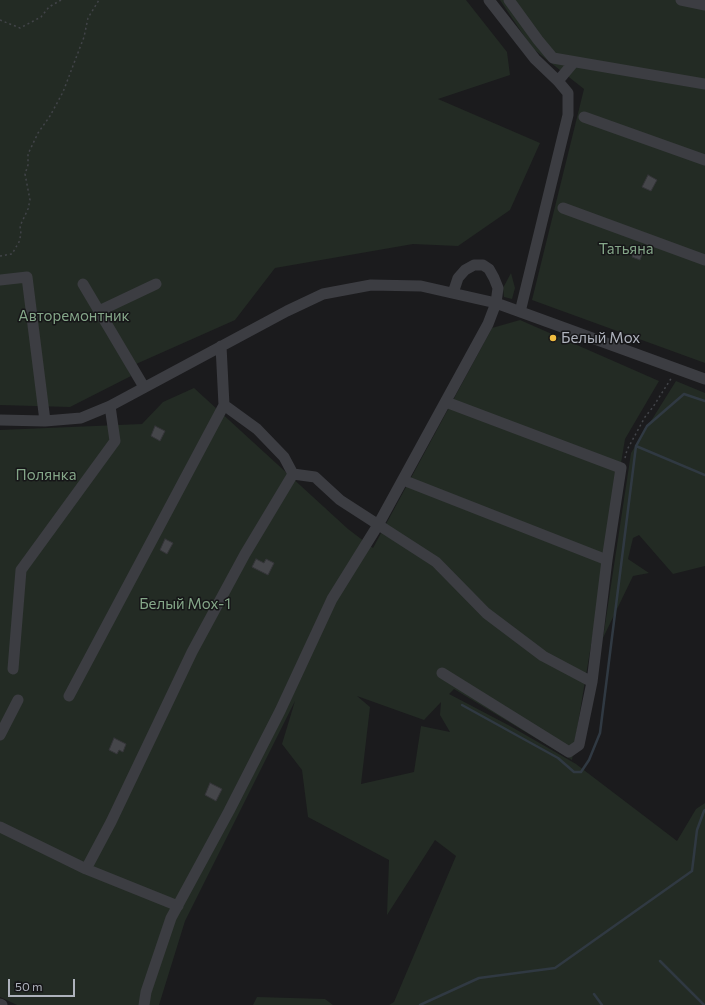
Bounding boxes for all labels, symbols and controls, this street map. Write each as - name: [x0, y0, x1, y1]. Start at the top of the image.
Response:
- park label: Татьяна: [598, 240, 654, 258]
- park label: Авторемонтник: [18, 307, 130, 325]
- place label: Белый Мох: [561, 329, 640, 347]
- marker: Белый Мох: [548, 333, 558, 343]
- park label: Полянка: [16, 466, 76, 484]
- park label: Белый Мох-1: [139, 595, 231, 613]
- scale bar: [10, 971, 77, 997]
- text: 50 m: [15, 979, 43, 993]

